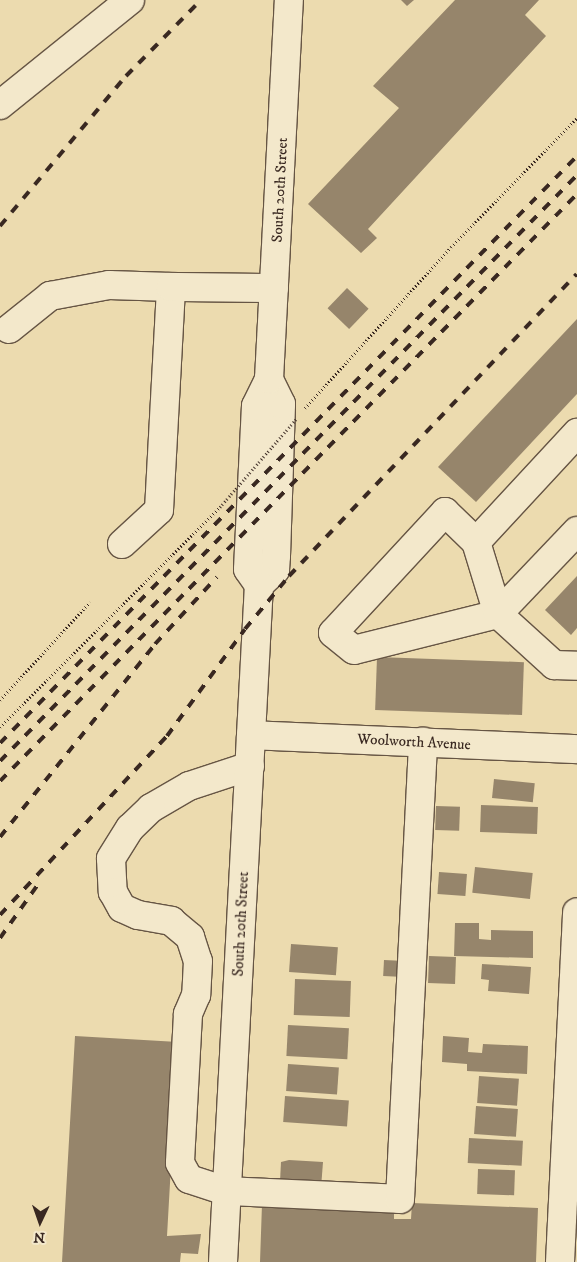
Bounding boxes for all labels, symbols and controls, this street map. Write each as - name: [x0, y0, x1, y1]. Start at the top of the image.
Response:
- street label: South 20th Street: [268, 137, 292, 243]
- street label: Woolworth Avenue: [357, 730, 471, 754]
- street label: South 20th Street: [229, 871, 253, 977]
- north arrow: [15, 1197, 65, 1247]
- text: N: [33, 1228, 45, 1246]

